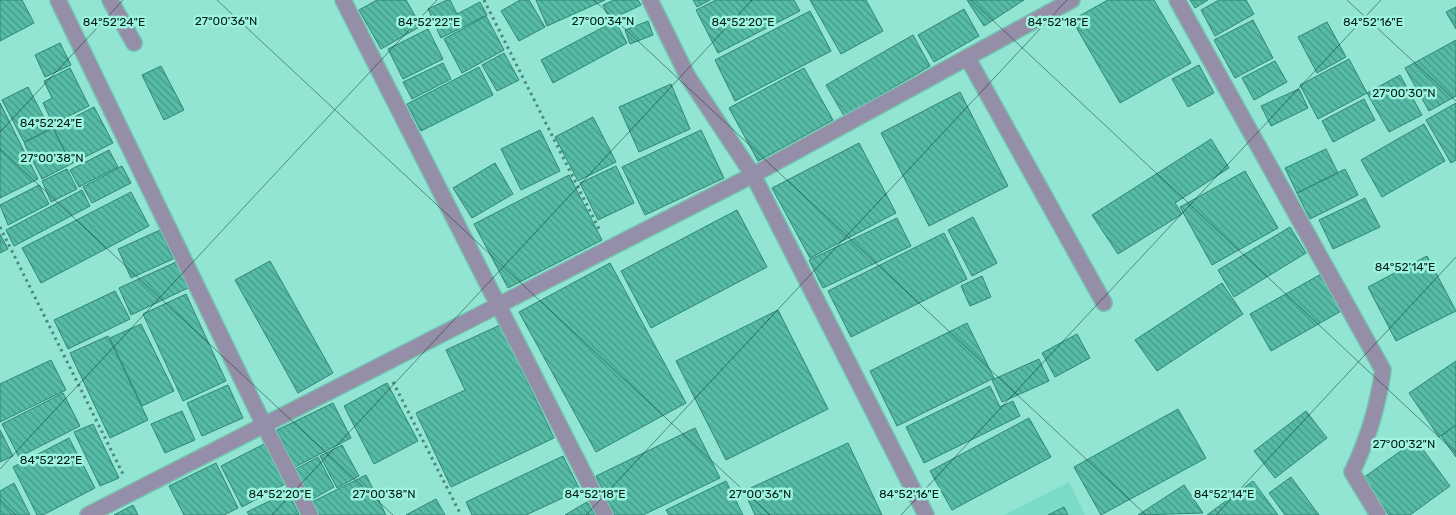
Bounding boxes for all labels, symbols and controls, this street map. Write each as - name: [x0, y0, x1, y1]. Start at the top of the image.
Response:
- text: 27°00'36"N: [195, 14, 257, 28]
- text: 27°00'34"N: [572, 14, 634, 28]
- text: 84°52'24"E: [83, 15, 145, 29]
- text: 84°52'22"E: [398, 15, 460, 29]
- text: 84°52'20"E: [712, 15, 774, 29]
- text: 84°52'18"E: [1027, 15, 1089, 29]
- text: 84°52'16"E: [1343, 15, 1403, 29]
- text: 27°00'30"N: [1372, 86, 1436, 100]
- text: 84°52'24"E: [20, 116, 82, 130]
- text: 27°00'38"N: [20, 151, 84, 165]
- text: 84°52'14"E: [1375, 260, 1435, 274]
- text: 27°00'32"N: [1373, 437, 1435, 451]
- text: 84°52'22"E: [20, 453, 82, 467]
- text: 84°52'20"E: [249, 487, 311, 501]
- text: 27°00'38"N: [352, 487, 416, 501]
- text: 84°52'18"E: [564, 487, 626, 501]
- text: 27°00'36"N: [729, 487, 791, 501]
- text: 84°52'16"E: [879, 487, 939, 501]
- text: 84°52'14"E: [1194, 487, 1254, 501]

